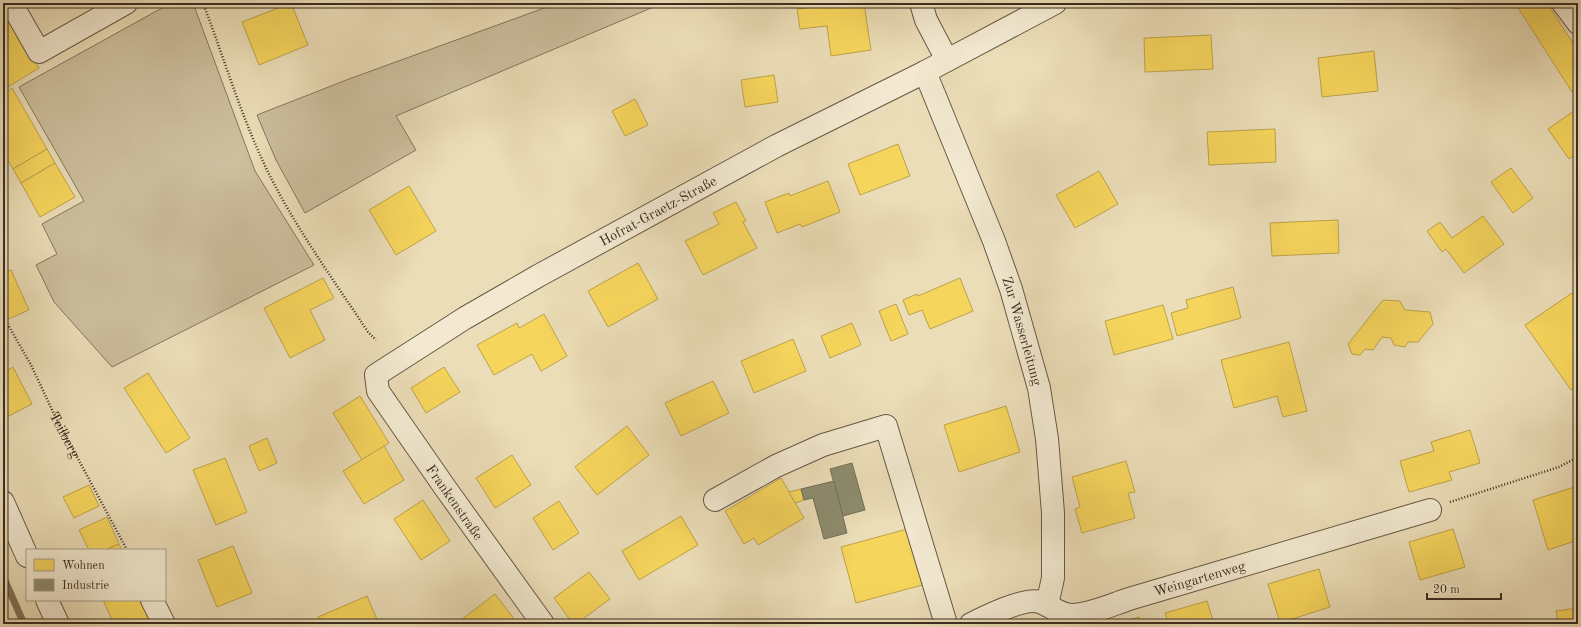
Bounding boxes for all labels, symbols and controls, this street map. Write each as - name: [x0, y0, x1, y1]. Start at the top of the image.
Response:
- street label: Hofrat-Graetz-Straße: [597, 174, 719, 249]
- street label: Zur Wasserleitung: [999, 275, 1044, 388]
- street label: Teilberg: [46, 410, 82, 461]
- street label: Frankenstraße: [423, 462, 485, 543]
- legend: [26, 549, 166, 601]
- street label: Weingartenweg: [1152, 559, 1247, 599]
- text: Wohnen: [62, 560, 105, 572]
- scale bar: [1427, 575, 1501, 601]
- text: Industrie: [62, 580, 109, 592]
- text: 20 m: [1433, 584, 1460, 596]

